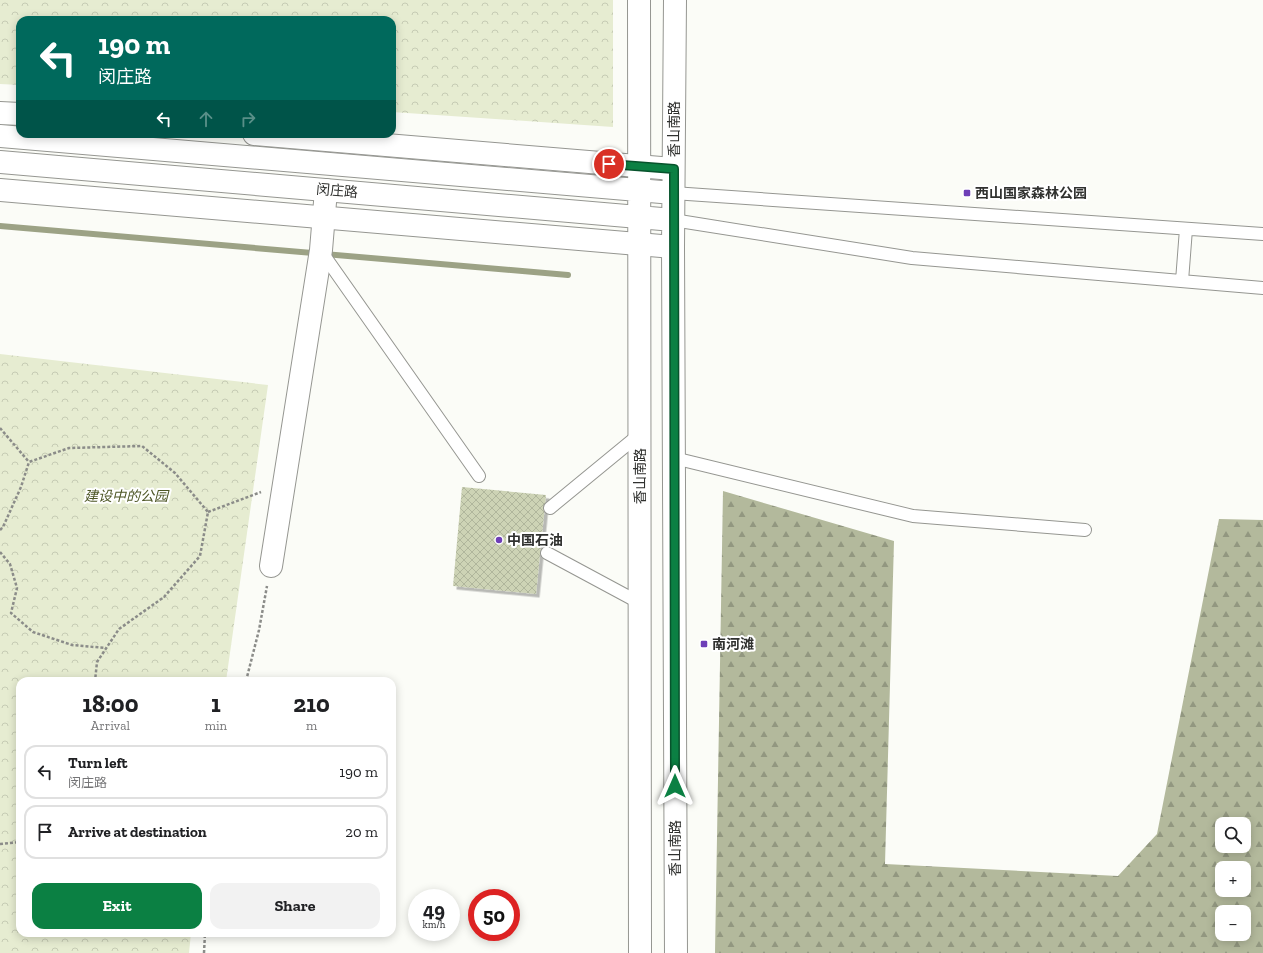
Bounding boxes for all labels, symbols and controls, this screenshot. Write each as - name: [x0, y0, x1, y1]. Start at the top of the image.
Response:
- text: 190 m: [98, 28, 170, 61]
- icon: left: [32, 32, 84, 84]
- text: 闵庄路: [98, 66, 152, 88]
- street label: 香山南路: [666, 101, 683, 157]
- icon: left: [153, 108, 175, 130]
- icon: ahead: [195, 108, 217, 130]
- icon: right: [237, 108, 259, 130]
- pin: [592, 147, 626, 181]
- icon: arrive: [598, 153, 620, 175]
- street label: 闵庄路: [315, 181, 359, 201]
- place label: 西山国家森林公园: [975, 185, 1087, 202]
- marker: 西山国家森林公园: [962, 188, 972, 198]
- street label: 香山南路: [632, 448, 649, 504]
- park label: 建设中的公园: [84, 488, 170, 505]
- place label: 中国石油: [507, 532, 563, 549]
- marker: 中国石油: [494, 535, 504, 545]
- place label: 南河滩: [712, 636, 754, 653]
- marker: 南河滩: [699, 639, 709, 649]
- text: 18:00: [82, 689, 138, 718]
- text: 1: [211, 689, 221, 718]
- text: 210: [293, 689, 330, 718]
- text: Arrival: [91, 718, 130, 733]
- text: min: [205, 718, 227, 733]
- text: m: [306, 718, 317, 733]
- text: Turn left: [68, 754, 128, 772]
- icon: left: [34, 761, 56, 783]
- text: 190 m: [339, 763, 378, 781]
- position arrow: [654, 765, 696, 807]
- text: 闵庄路: [68, 775, 107, 790]
- map controls: [1215, 817, 1251, 941]
- button: search: [1215, 817, 1251, 853]
- street label: 香山南路: [667, 820, 684, 876]
- icon: arrive: [34, 821, 56, 843]
- text: Arrive at destination: [68, 823, 207, 841]
- text: 20 m: [345, 823, 378, 841]
- button: +: [1215, 861, 1251, 897]
- button: Exit: [32, 883, 202, 929]
- button: Share: [210, 883, 380, 929]
- speed limit sign: 50: [468, 889, 520, 941]
- text: 49: [423, 898, 445, 922]
- button: −: [1215, 905, 1251, 941]
- text: km/h: [423, 919, 445, 931]

